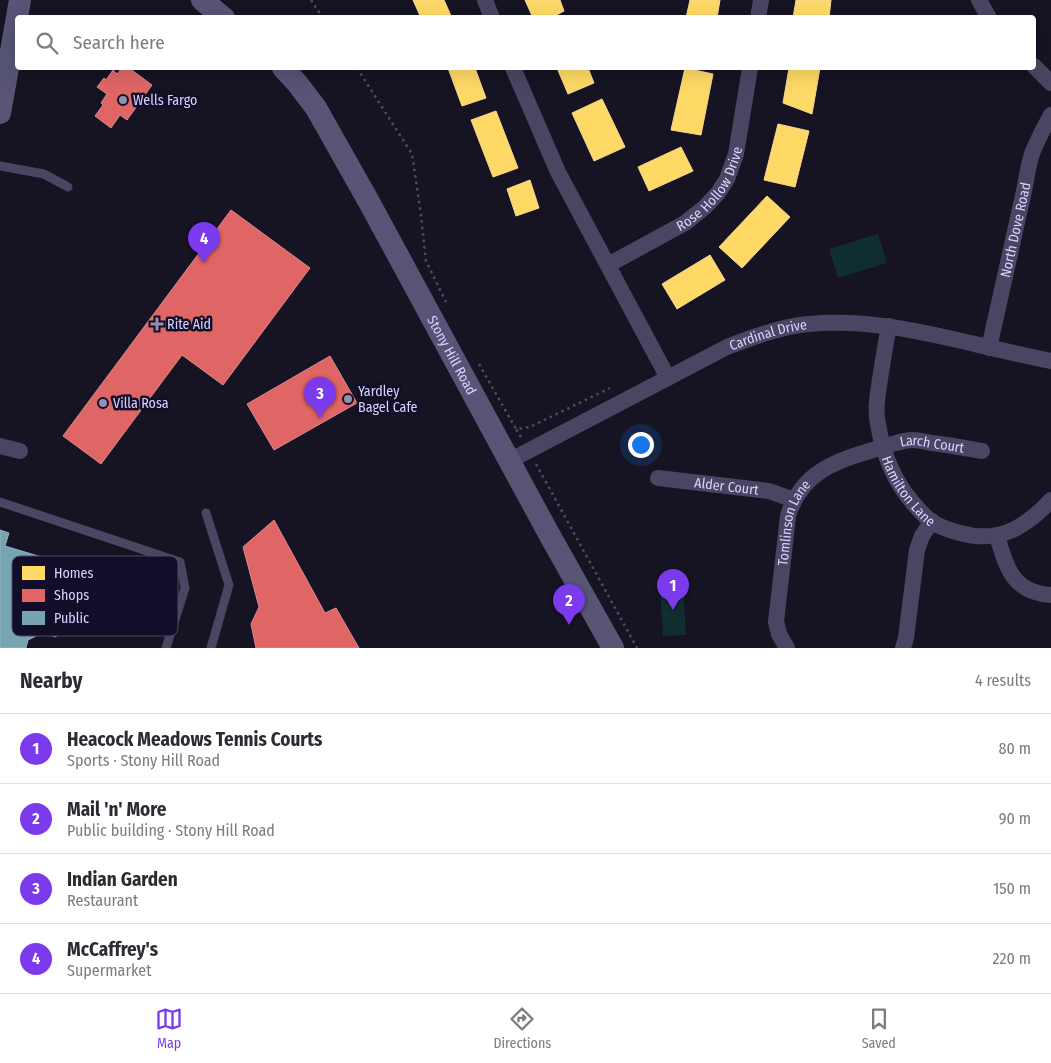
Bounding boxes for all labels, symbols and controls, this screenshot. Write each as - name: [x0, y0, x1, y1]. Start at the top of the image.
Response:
- search box: [15, 15, 1036, 70]
- icon: search: [33, 29, 61, 57]
- text: Search here: [73, 31, 165, 54]
- place label: Wells Fargo: [133, 92, 197, 109]
- marker: Wells Fargo: [117, 94, 129, 106]
- street label: Rose Hollow Drive: [674, 146, 746, 235]
- street label: North Dove Road: [997, 181, 1035, 279]
- pin: 4: [188, 222, 220, 263]
- street label: Stony Hill Road: [423, 313, 480, 398]
- place label: Rite Aid: [167, 316, 211, 333]
- street label: Cardinal Drive: [727, 316, 808, 354]
- marker: Rite Aid: [151, 318, 163, 330]
- pin: 3: [304, 377, 336, 418]
- place label: Yardley Bagel Cafe: [358, 383, 418, 416]
- marker: Yardley Bagel Cafe: [342, 393, 354, 405]
- place label: Villa Rosa: [113, 395, 169, 412]
- marker: Villa Rosa: [97, 397, 109, 409]
- your location: [628, 432, 654, 458]
- street label: Larch Court: [898, 432, 966, 457]
- street label: Hamilton Lane: [878, 454, 939, 530]
- street label: Alder Court: [693, 474, 760, 499]
- street label: Tomlinson Lane: [774, 476, 814, 567]
- legend: [12, 556, 178, 636]
- text: Homes: [54, 565, 94, 582]
- pin: 1: [657, 569, 689, 610]
- pin: 2: [553, 584, 585, 625]
- text: Shops: [54, 587, 89, 604]
- text: Public: [54, 610, 89, 627]
- text: Nearby: [20, 668, 82, 694]
- text: 4 results: [975, 671, 1031, 690]
- text: Heacock Meadows Tennis Courts: [67, 728, 322, 751]
- text: 1: [33, 739, 39, 758]
- text: 80 m: [999, 739, 1031, 758]
- text: Sports · Stony Hill Road: [67, 751, 220, 770]
- text: Mail 'n' More: [67, 798, 166, 821]
- text: 2: [32, 809, 40, 828]
- text: 90 m: [999, 809, 1031, 828]
- text: Public building · Stony Hill Road: [67, 821, 275, 840]
- text: Indian Garden: [67, 868, 178, 891]
- text: 3: [32, 879, 40, 898]
- text: 150 m: [993, 879, 1031, 898]
- text: Restaurant: [67, 891, 138, 910]
- text: McCaffrey's: [67, 938, 158, 961]
- text: 4: [32, 949, 40, 968]
- text: 220 m: [992, 949, 1031, 968]
- text: Supermarket: [67, 961, 151, 980]
- tab: Map: [155, 1005, 183, 1052]
- tab: Directions: [493, 1005, 551, 1052]
- tab: Saved: [862, 1005, 896, 1052]

